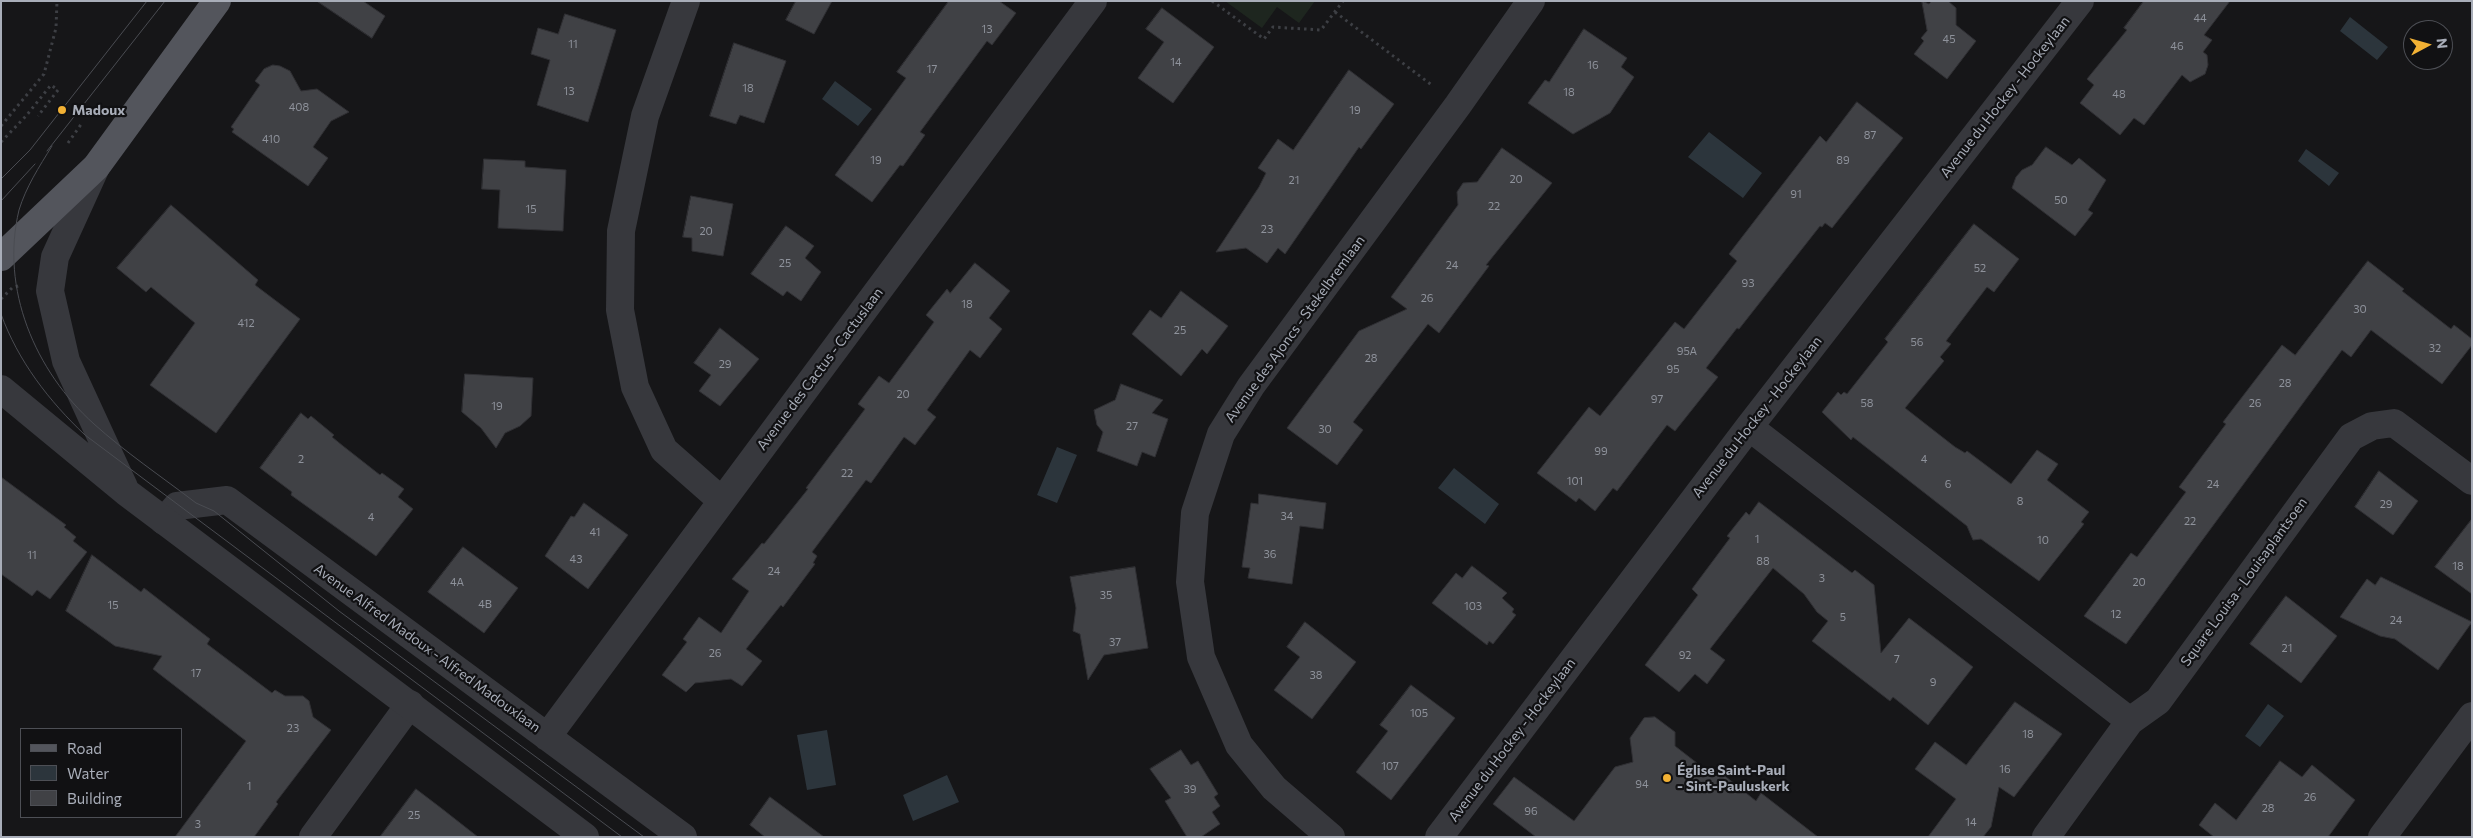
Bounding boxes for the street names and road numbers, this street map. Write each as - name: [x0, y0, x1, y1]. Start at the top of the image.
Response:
- street label: Avenue du Hockey - Hockeylaan: [1937, 13, 2073, 181]
- street label: Avenue des Ajoncs - Stekelbremlaan: [1222, 232, 1368, 426]
- street label: Avenue des Cactus - Cactuslaan: [753, 285, 887, 453]
- street label: Avenue du Hockey - Hockeylaan: [1689, 333, 1825, 501]
- street label: Square Louisa - Louisaplantsoen: [2177, 494, 2311, 670]
- street label: Avenue Alfred Madoux - Alfred Madouxlaan: [310, 560, 544, 736]
- street label: Avenue du Hockey - Hockeylaan: [1445, 655, 1579, 825]

